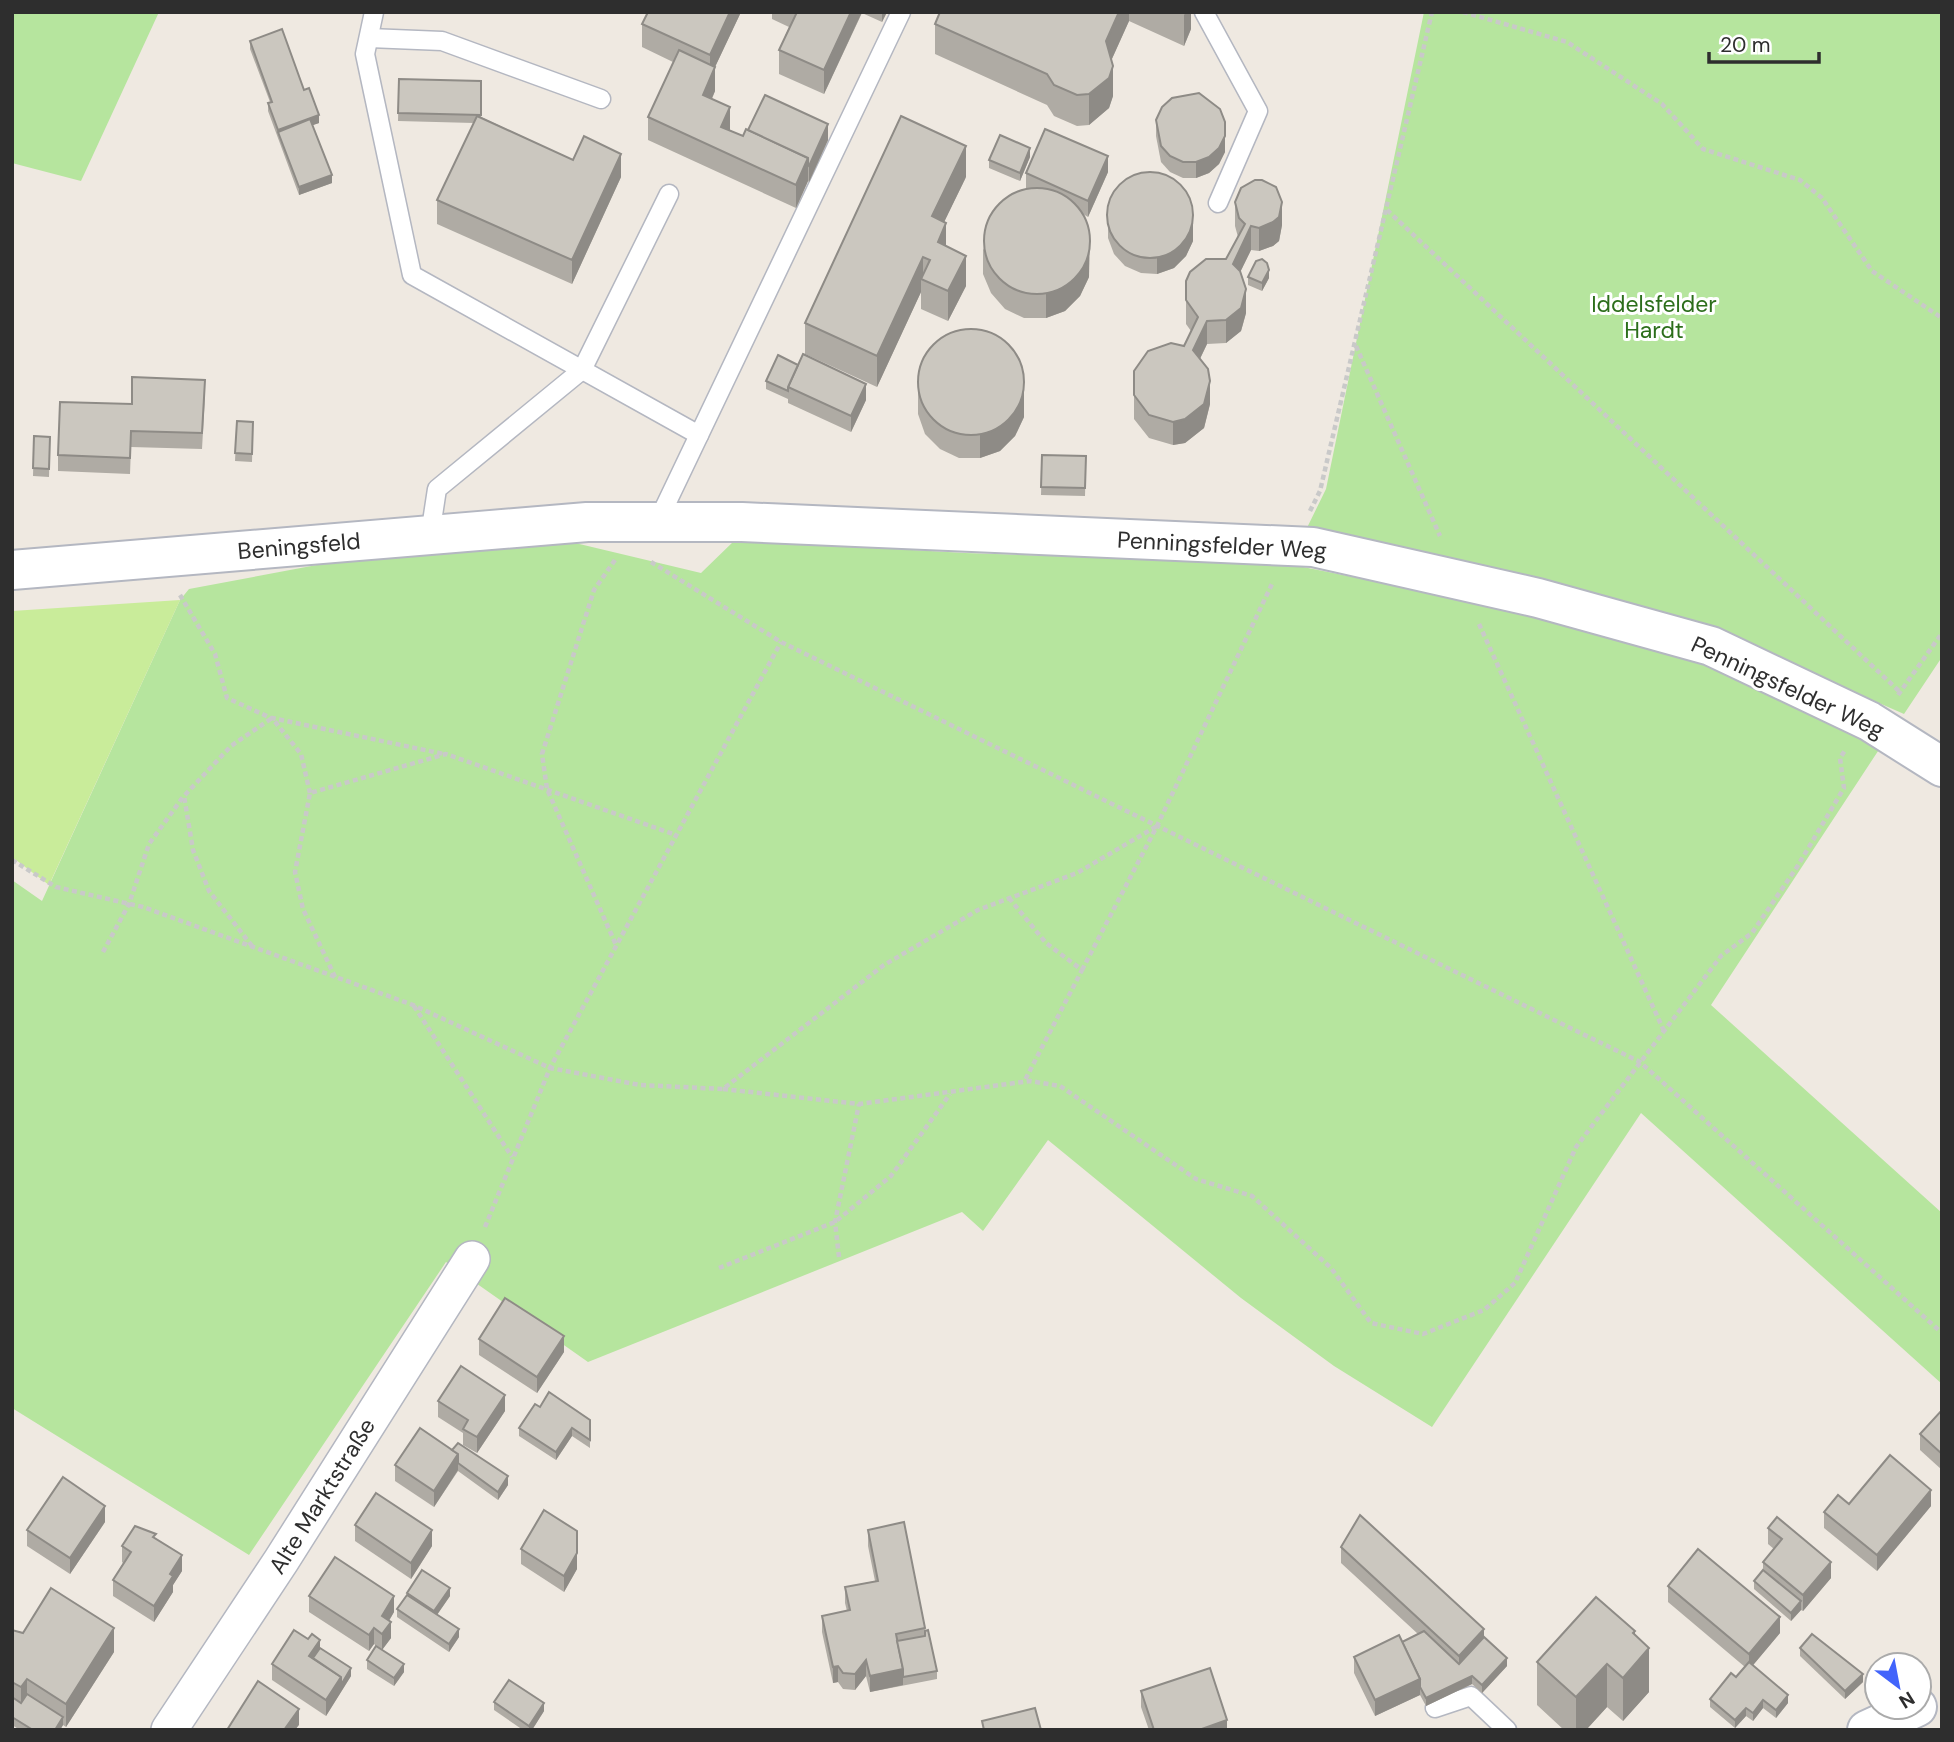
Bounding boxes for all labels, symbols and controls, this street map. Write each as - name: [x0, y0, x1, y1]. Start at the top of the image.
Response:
- scale bar: [1709, 21, 1819, 65]
- text: 20 m: [1720, 31, 1771, 59]
- park label: Iddelsfelder Hardt: [1591, 289, 1717, 345]
- street label: Penningsfelder Weg: [1116, 525, 1328, 565]
- street label: Beningsfeld: [236, 526, 362, 566]
- street label: Penningsfelder Weg: [1687, 629, 1890, 745]
- street label: Alte Marktstraße: [262, 1412, 382, 1580]
- north arrow: [1863, 1651, 1933, 1721]
- text: N: [1894, 1686, 1919, 1714]

